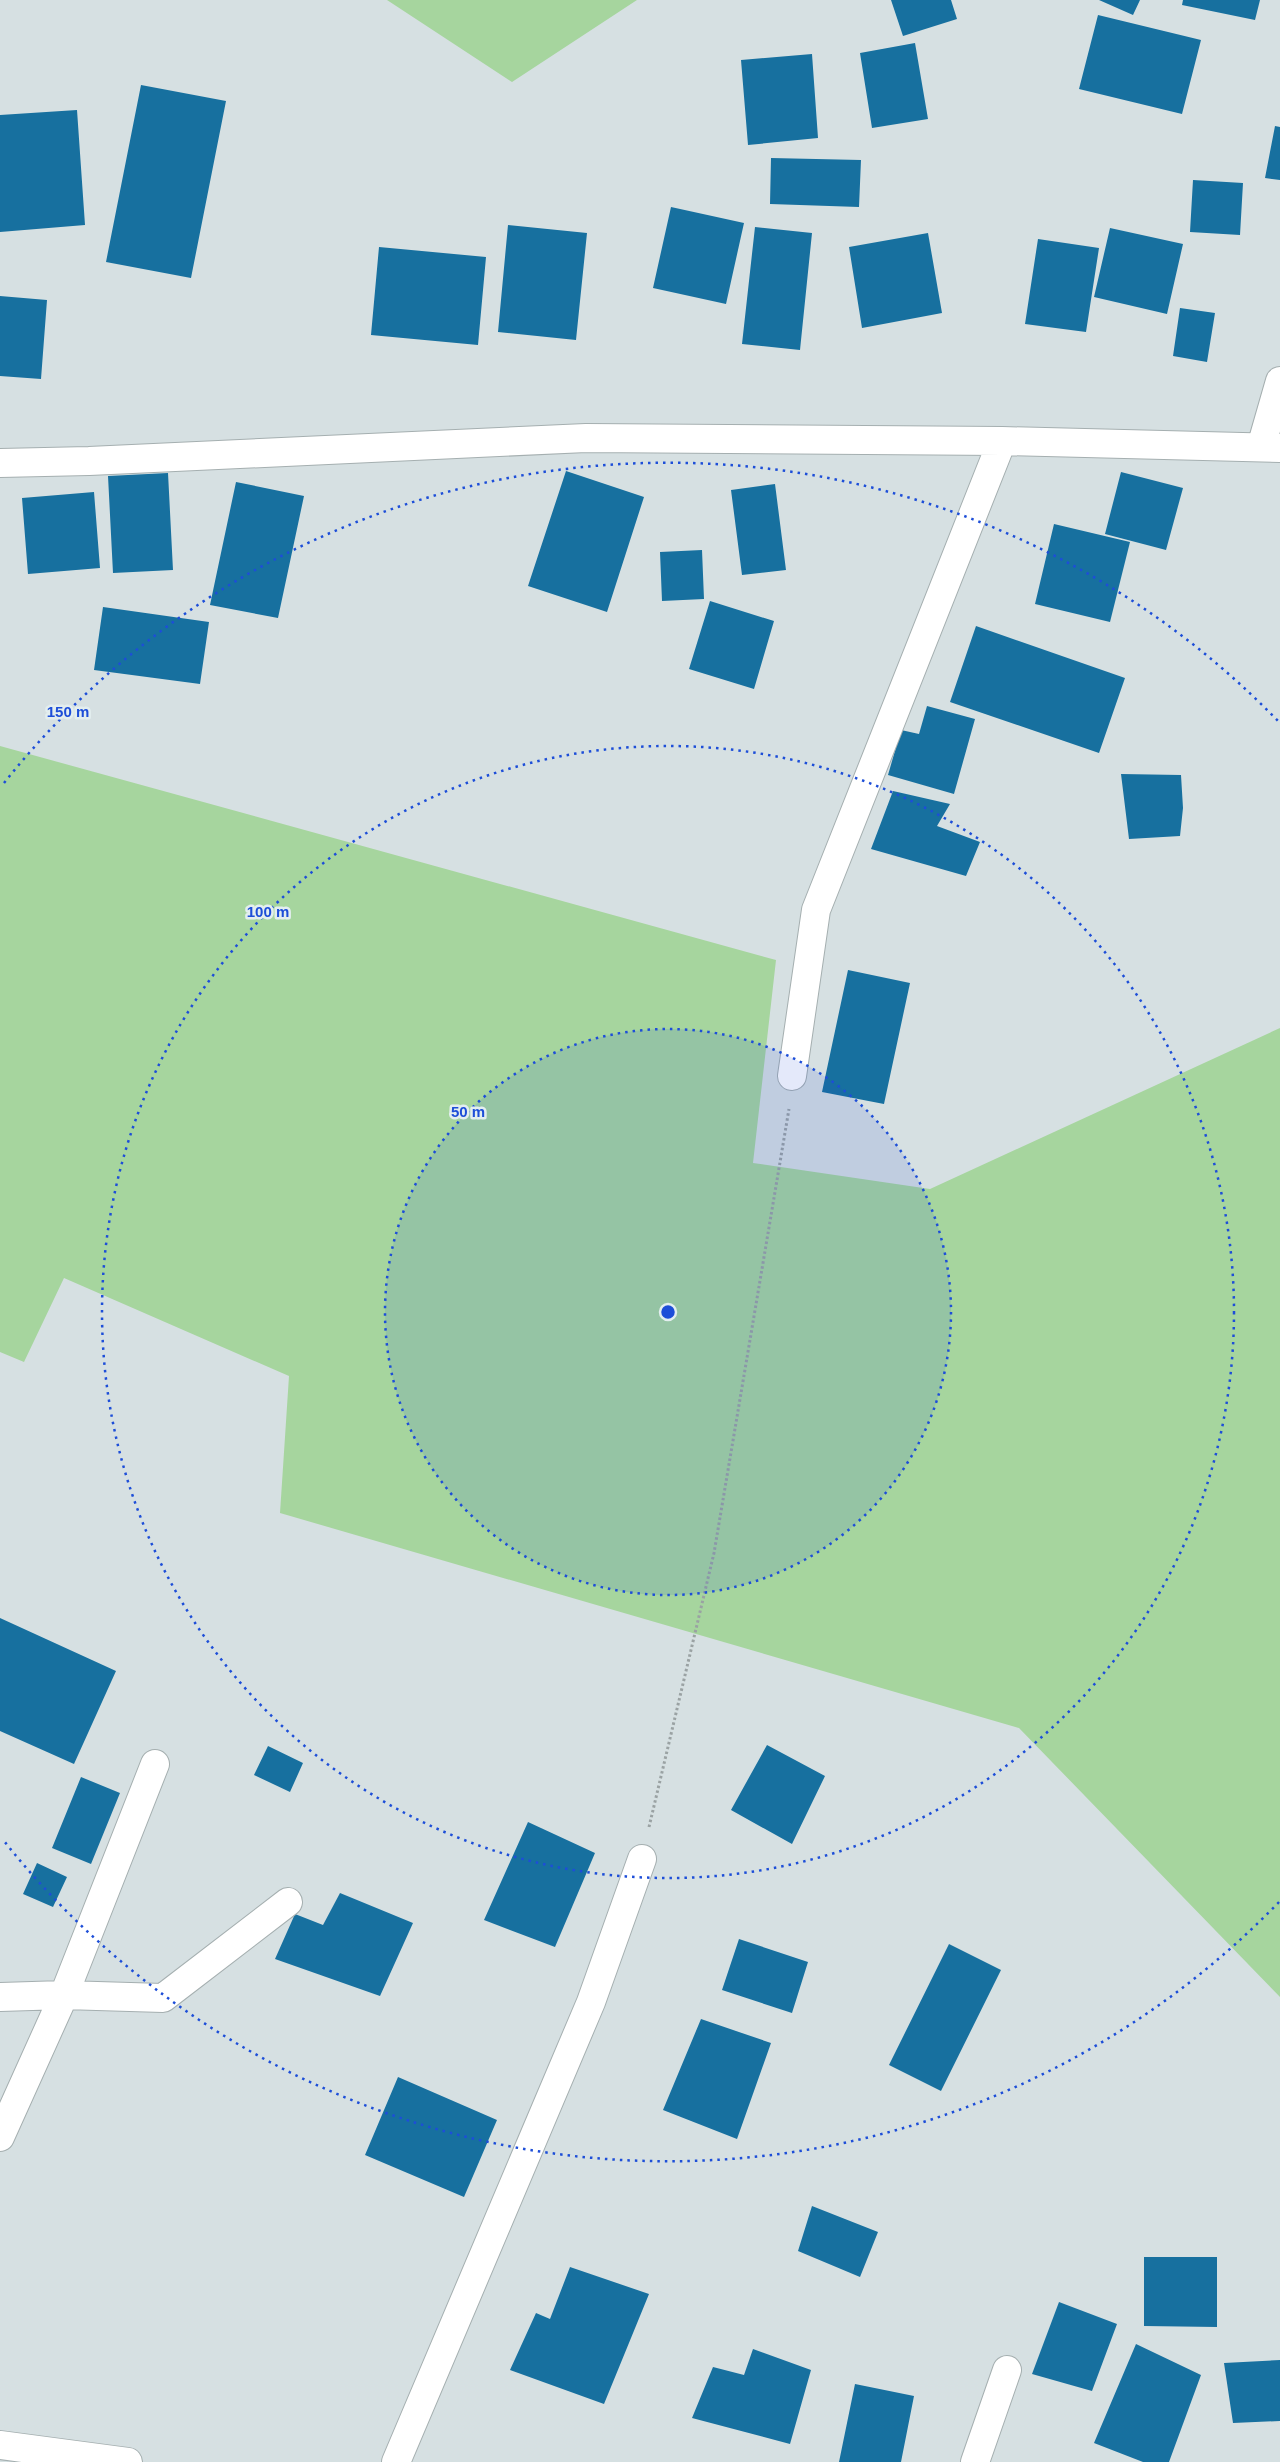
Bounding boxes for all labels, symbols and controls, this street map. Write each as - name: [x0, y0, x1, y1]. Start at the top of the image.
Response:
- text: 150 m: [47, 703, 89, 720]
- text: 100 m: [247, 903, 289, 920]
- text: 50 m: [451, 1103, 485, 1120]
- centre of rings: [659, 1303, 677, 1321]

